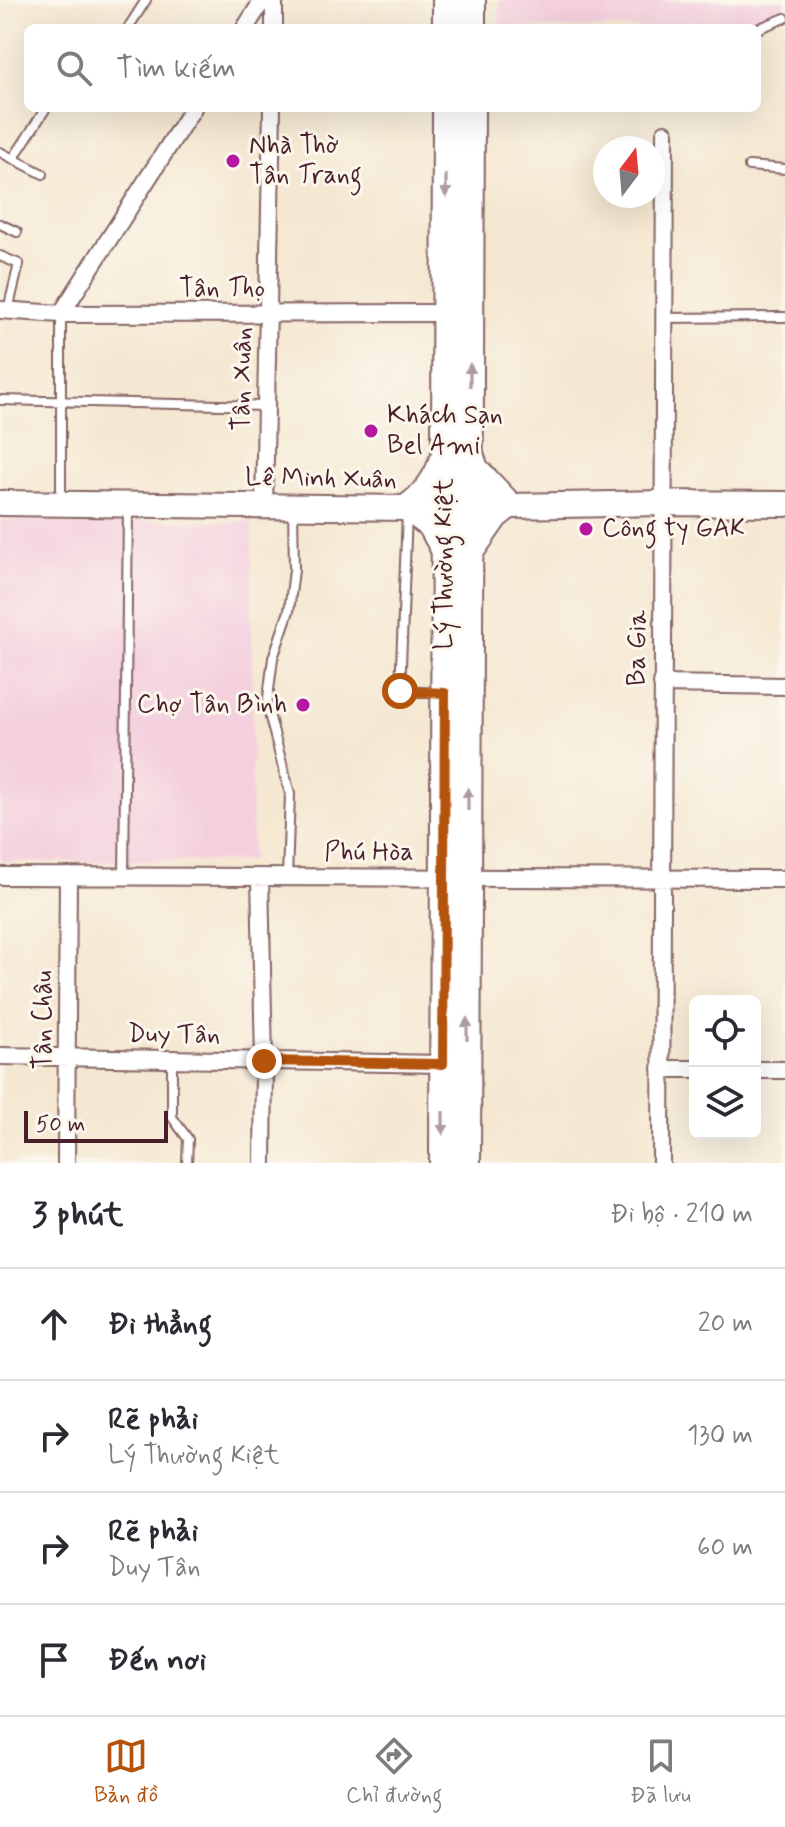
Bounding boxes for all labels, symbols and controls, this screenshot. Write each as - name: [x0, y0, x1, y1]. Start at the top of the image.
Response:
- search box: [24, 24, 761, 112]
- icon: search: [52, 46, 96, 90]
- text: Tìm kiếm: [116, 49, 236, 88]
- place label: Nhà Thờ Tân Trang: [249, 129, 362, 196]
- north arrow: [593, 136, 665, 208]
- marker: Nhà Thờ Tân Trang: [224, 152, 242, 170]
- one-way arrow: [440, 174, 452, 199]
- street label: Tân Thọ: [179, 272, 265, 306]
- street label: Tân Xuân: [225, 327, 261, 431]
- one-way arrow: [464, 362, 476, 387]
- place label: Khách Sạn Bel Ami: [387, 399, 503, 463]
- marker: Khách Sạn Bel Ami: [362, 422, 380, 440]
- street label: Lê Minh Xuân: [245, 461, 397, 497]
- street label: Lý Thường Kiệt: [428, 478, 465, 650]
- place label: Công ty GAK: [602, 512, 745, 549]
- marker: Công ty GAK: [577, 520, 595, 538]
- street label: Ba Gia: [621, 610, 655, 686]
- route start: [382, 673, 418, 709]
- place label: Chợ Tân Bình: [137, 688, 287, 722]
- marker: Chợ Tân Bình: [294, 696, 312, 714]
- one-way arrow: [462, 786, 474, 811]
- street label: Phú Hòa: [324, 836, 414, 870]
- street label: Tân Châu: [27, 971, 61, 1069]
- map controls: [689, 995, 761, 1139]
- button: locate: [689, 995, 761, 1067]
- one-way arrow: [461, 1016, 473, 1041]
- street label: Duy Tân: [127, 1017, 221, 1053]
- route end: [246, 1043, 282, 1079]
- button: layers: [689, 1067, 761, 1139]
- scale bar: [24, 1107, 168, 1143]
- text: 50 m: [36, 1111, 85, 1139]
- one-way arrow: [437, 1111, 449, 1136]
- text: 3 phút: [32, 1193, 123, 1238]
- text: Đi bộ · 210 m: [610, 1198, 753, 1232]
- icon: ahead: [32, 1302, 76, 1346]
- text: Đi thẳng: [108, 1305, 212, 1344]
- text: 20 m: [698, 1307, 753, 1341]
- text: Rẽ phải: [108, 1400, 198, 1439]
- icon: right: [32, 1414, 76, 1458]
- text: 130 m: [687, 1419, 753, 1453]
- text: Lý Thường Kiệt: [108, 1439, 279, 1473]
- text: Rẽ phải: [108, 1512, 198, 1551]
- icon: right: [32, 1526, 76, 1570]
- text: 60 m: [697, 1531, 753, 1565]
- text: Duy Tân: [108, 1551, 200, 1585]
- icon: arrive: [32, 1638, 76, 1682]
- text: Đến nơi: [108, 1641, 206, 1680]
- tab: Bản đồ: [94, 1734, 158, 1810]
- tab: Chỉ đường: [346, 1734, 442, 1810]
- tab: Đã lưu: [630, 1734, 691, 1810]

